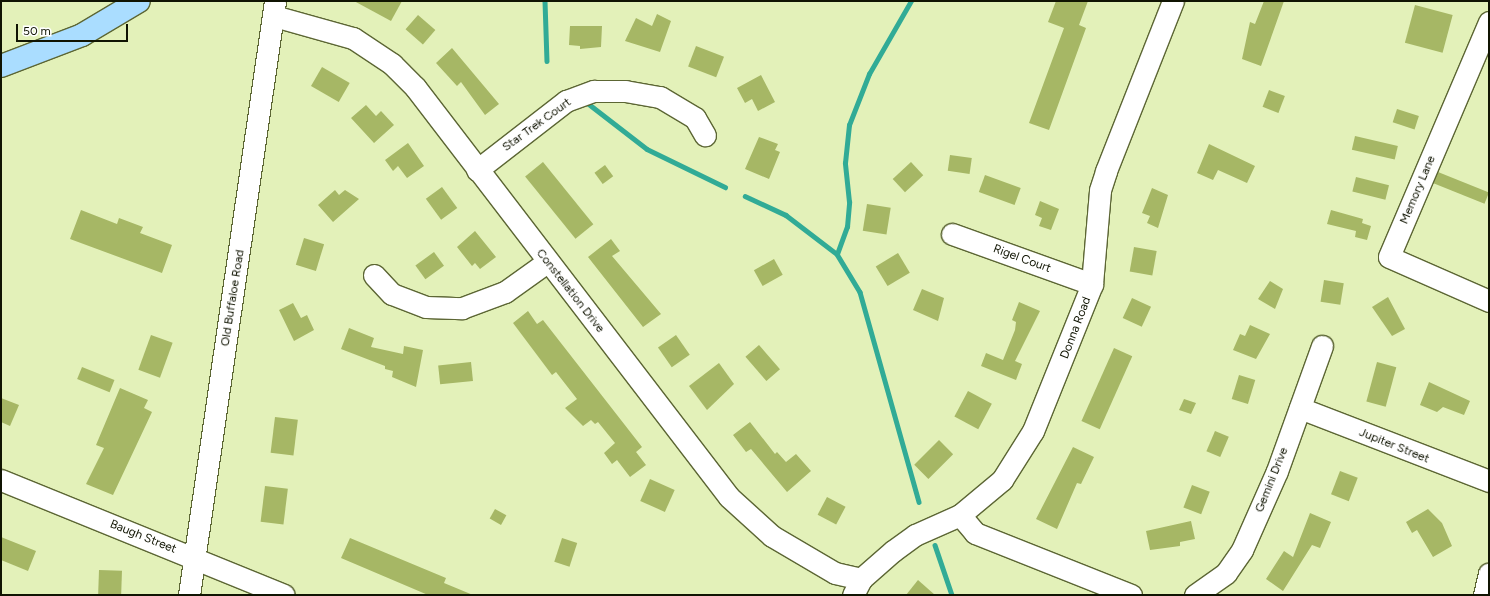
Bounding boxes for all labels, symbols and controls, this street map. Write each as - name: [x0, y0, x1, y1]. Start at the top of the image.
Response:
- scale bar: [18, 16, 130, 42]
- text: 50 m: [23, 24, 51, 38]
- street label: Star Trek Court: [500, 95, 574, 155]
- street label: Memory Lane: [1397, 154, 1439, 226]
- street label: Rigel Court: [991, 242, 1053, 276]
- street label: Constellation Drive: [533, 246, 607, 336]
- street label: Old Buffaloe Road: [218, 249, 248, 347]
- street label: Donna Road: [1058, 295, 1094, 361]
- street label: Jupiter Street: [1357, 425, 1431, 467]
- street label: Gemini Drive: [1252, 445, 1292, 515]
- street label: Baugh Street: [108, 517, 178, 557]

